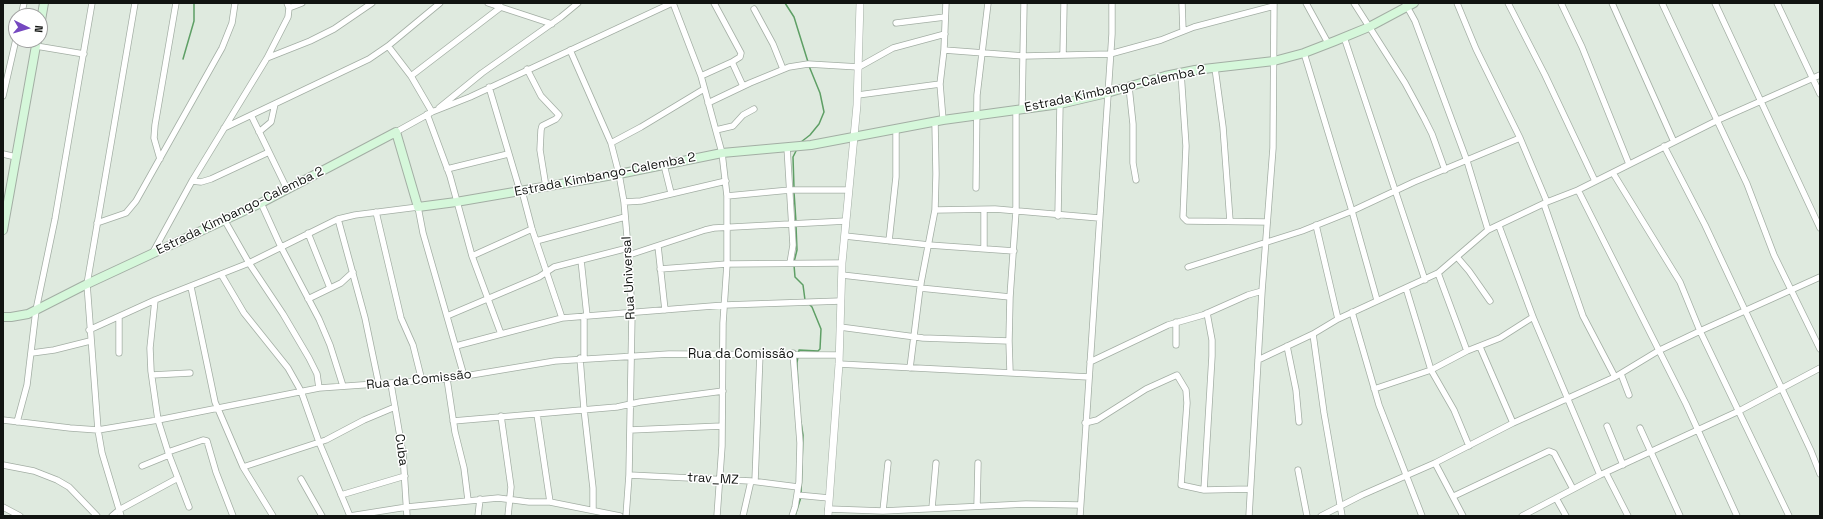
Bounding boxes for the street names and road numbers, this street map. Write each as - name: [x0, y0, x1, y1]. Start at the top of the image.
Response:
- street label: Estrada Kimbango-Calemba 2: [1023, 62, 1207, 116]
- street label: Estrada Kimbango-Calemba 2: [513, 150, 697, 200]
- street label: Estrada Kimbango-Calemba 2: [154, 164, 326, 258]
- street label: Rua Universal: [619, 236, 639, 320]
- street label: Rua da Comissão: [688, 346, 794, 362]
- street label: Rua da Comissão: [366, 367, 472, 393]
- street label: Cuba: [391, 433, 411, 467]
- street label: trav_MZ: [687, 470, 739, 488]

